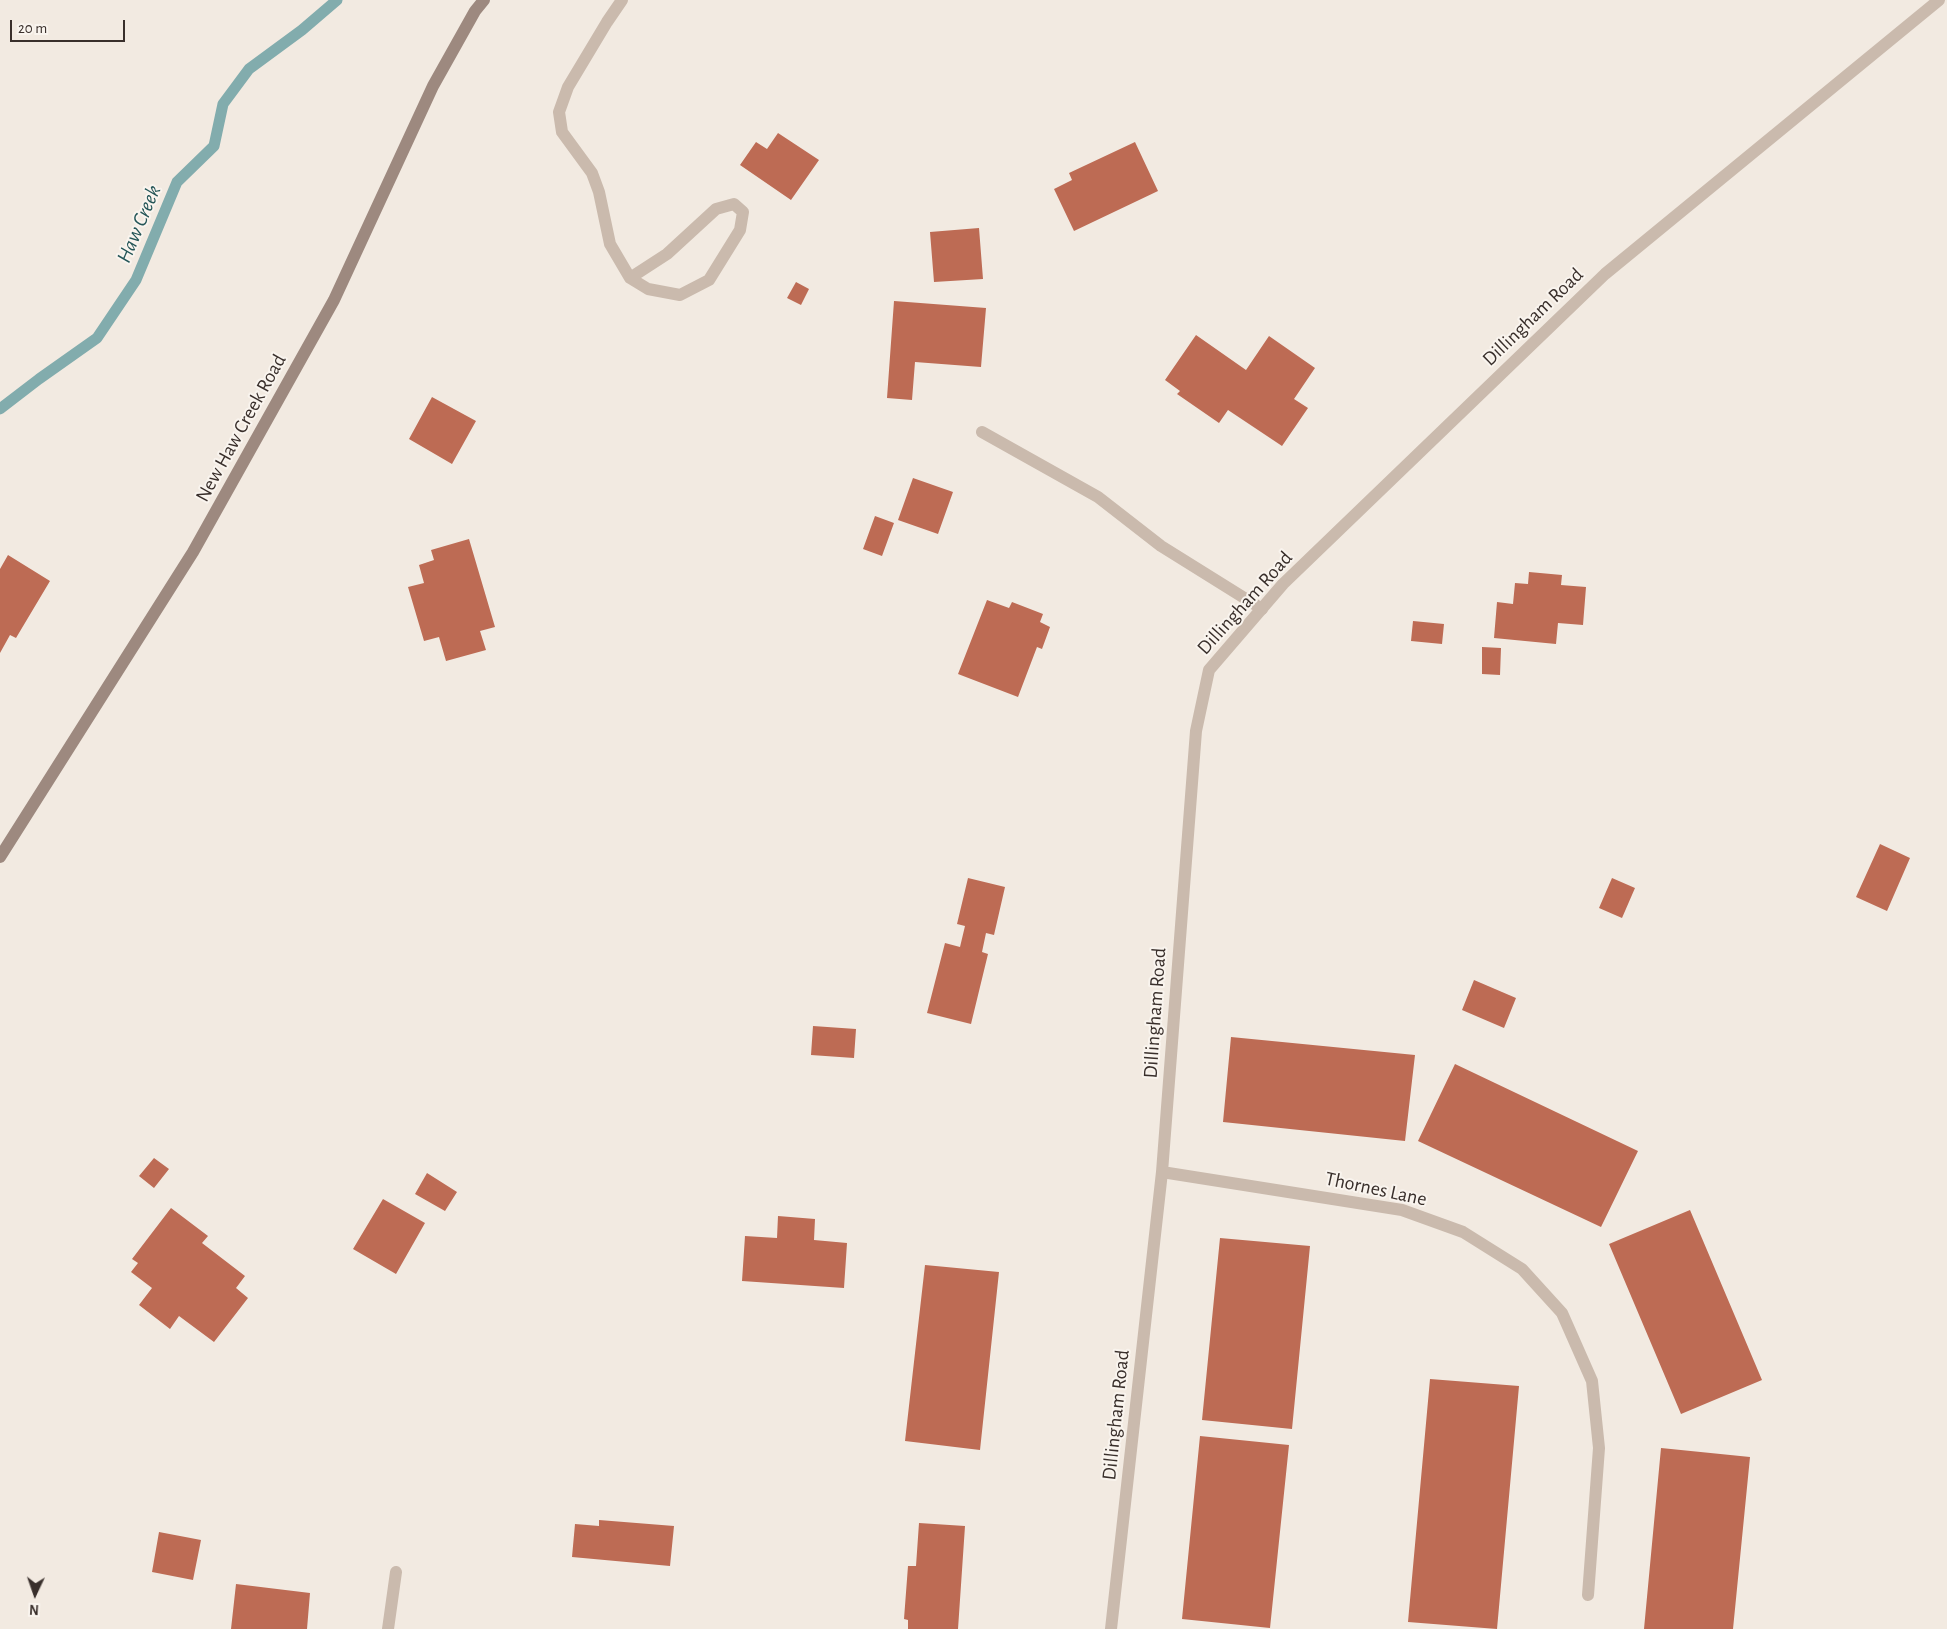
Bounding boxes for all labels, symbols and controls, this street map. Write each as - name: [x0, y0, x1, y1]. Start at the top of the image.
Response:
- scale bar: [12, 10, 128, 42]
- text: 20 m: [18, 21, 47, 36]
- water label: Haw Creek: [111, 181, 167, 267]
- street label: Dillingham Road: [1478, 263, 1588, 371]
- street label: New Haw Creek Road: [190, 350, 292, 506]
- street label: Dillingham Road: [1192, 546, 1298, 660]
- street label: Dillingham Road: [1138, 947, 1172, 1079]
- street label: Thornes Lane: [1323, 1167, 1429, 1211]
- street label: Dillingham Road: [1097, 1349, 1135, 1481]
- north arrow: [10, 1569, 60, 1619]
- text: N: [29, 1602, 39, 1616]

